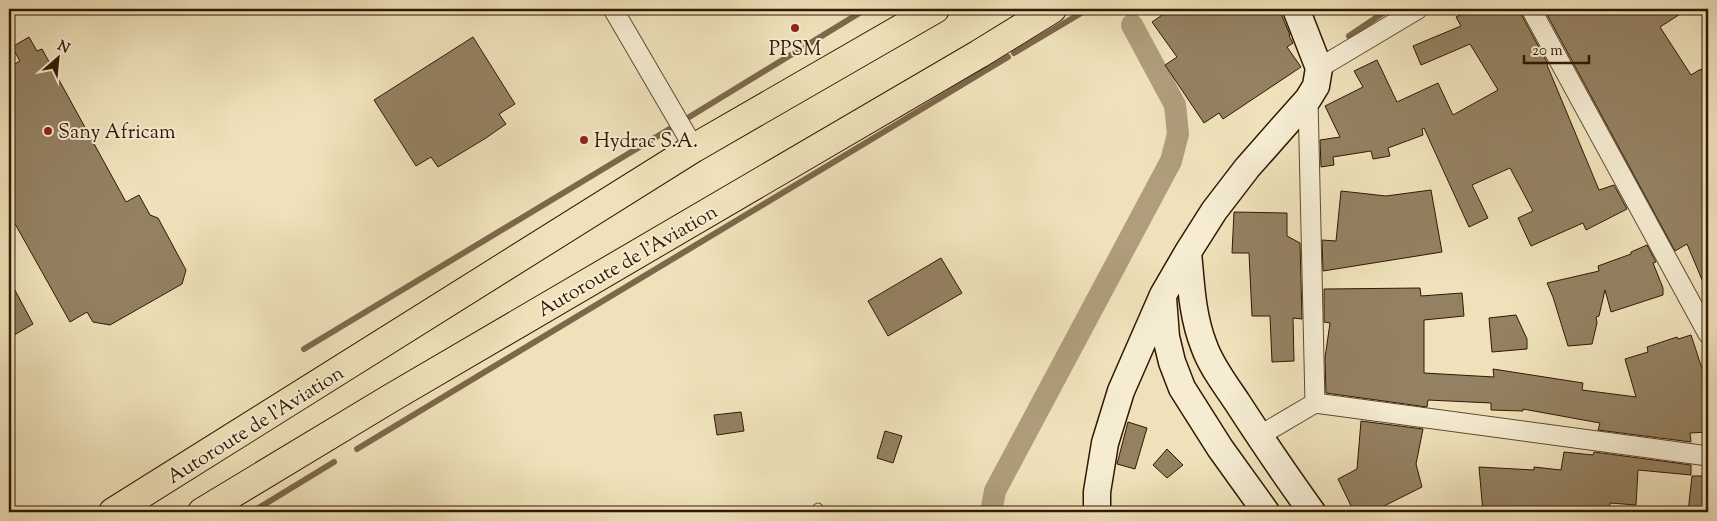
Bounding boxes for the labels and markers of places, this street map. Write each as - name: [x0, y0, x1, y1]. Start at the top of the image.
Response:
- marker: PPSM: [789, 22, 801, 34]
- place label: PPSM: [769, 36, 821, 65]
- place label: Sany Africam: [58, 119, 176, 148]
- marker: Sany Africam: [42, 125, 54, 137]
- place label: Hydrac S.A.: [594, 128, 698, 157]
- marker: Hydrac S.A.: [578, 134, 590, 146]

